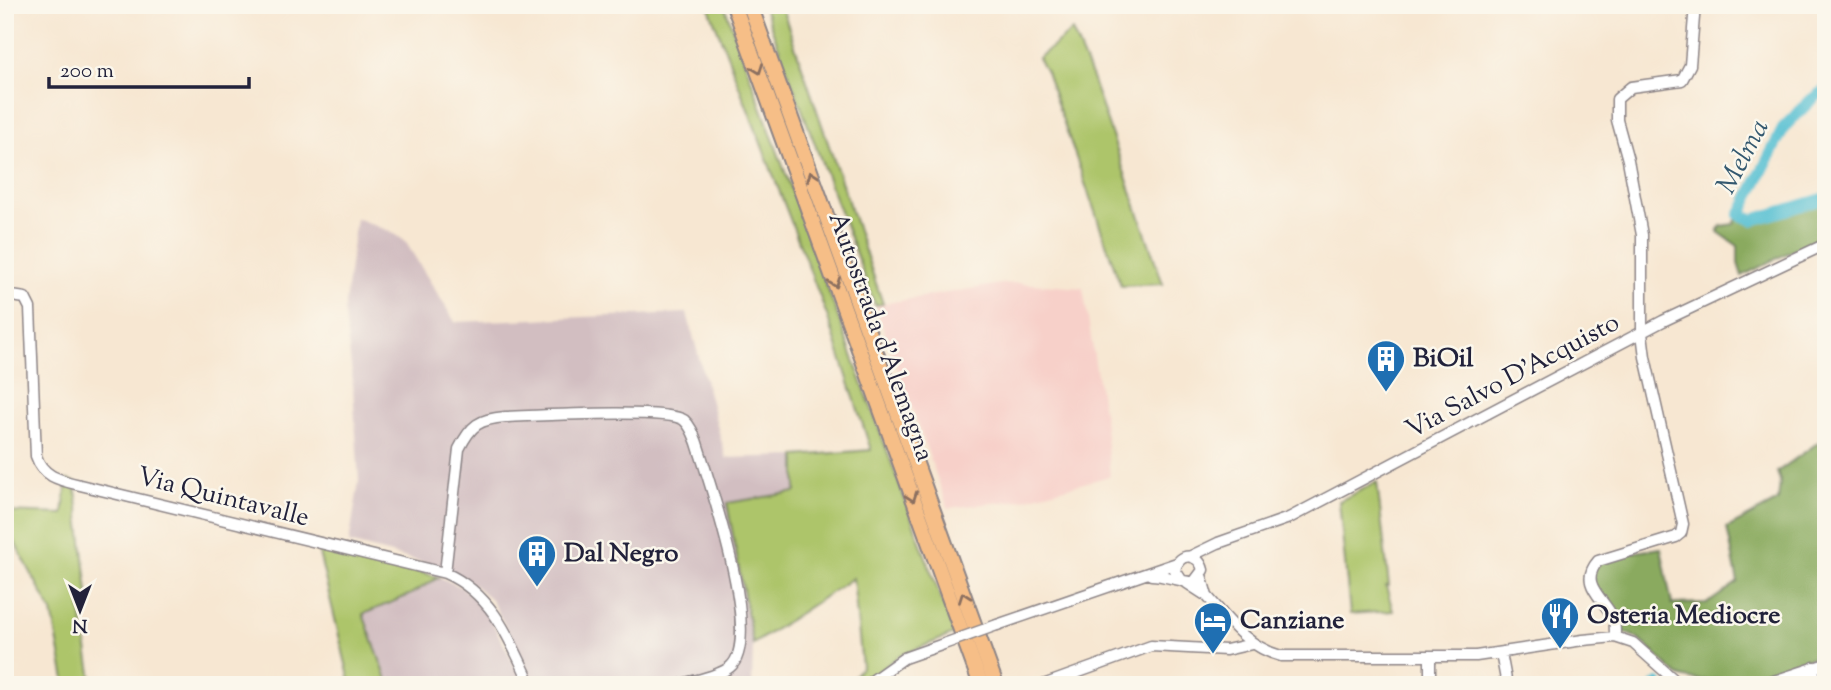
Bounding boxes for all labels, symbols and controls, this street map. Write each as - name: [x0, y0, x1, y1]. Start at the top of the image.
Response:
- scale bar: [49, 46, 248, 90]
- text: 200 m: [60, 57, 114, 87]
- one-way arrow: [749, 63, 763, 75]
- water label: Melma: [1708, 113, 1780, 201]
- one-way arrow: [806, 171, 820, 183]
- street label: Autostrada d'Alemagna: [818, 207, 942, 467]
- one-way arrow: [827, 277, 841, 289]
- street label: Via Salvo D'Acquisto: [1399, 305, 1627, 449]
- building icon: BiOil: [1365, 338, 1407, 393]
- place label: BiOil: [1413, 341, 1474, 378]
- street label: Via Quintavalle: [133, 459, 313, 537]
- one-way arrow: [904, 491, 918, 503]
- building icon: Dal Negro: [516, 533, 558, 588]
- place label: Dal Negro: [564, 536, 679, 573]
- north arrow: [46, 574, 116, 644]
- one-way arrow: [958, 592, 972, 604]
- restaurant icon: Osteria Mediocre: [1539, 595, 1581, 650]
- place label: Osteria Mediocre: [1587, 598, 1780, 635]
- hotel icon: Canziane: [1192, 600, 1234, 655]
- place label: Canziane: [1240, 603, 1344, 640]
- text: N: [72, 611, 88, 638]

